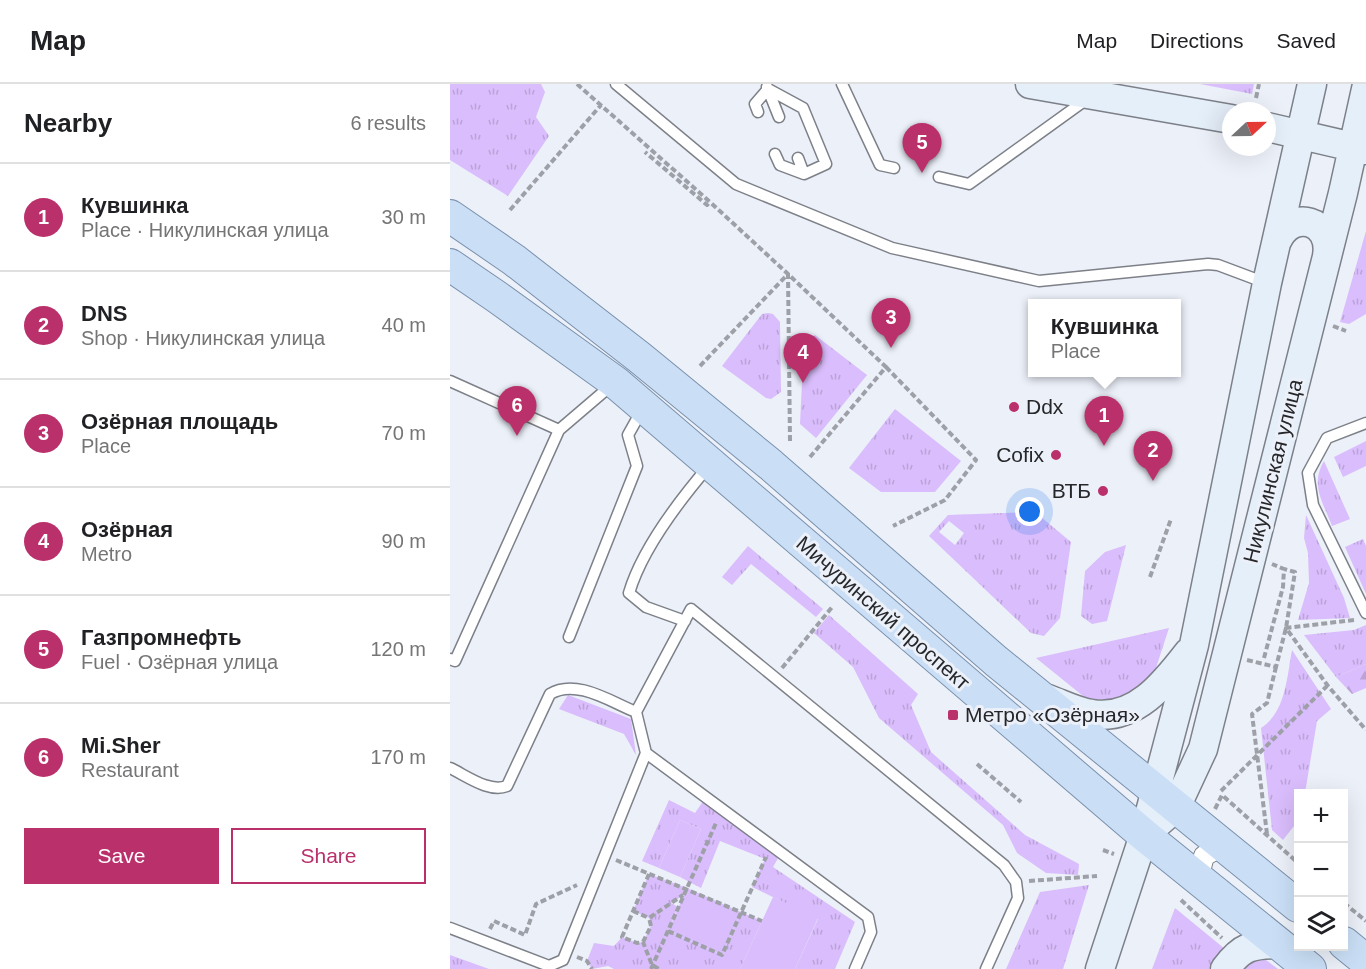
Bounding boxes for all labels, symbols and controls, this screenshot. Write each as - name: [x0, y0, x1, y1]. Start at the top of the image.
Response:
- text: Map: [30, 25, 86, 56]
- text: Map: [1076, 29, 1117, 52]
- text: Directions: [1150, 29, 1243, 52]
- text: Saved: [1276, 29, 1336, 52]
- north arrow: [1222, 102, 1276, 156]
- text: Nearby: [24, 108, 112, 138]
- text: 6 results: [350, 112, 426, 134]
- pin: 5: [902, 124, 942, 173]
- text: Кувшинка: [81, 193, 189, 218]
- text: 1: [38, 206, 49, 228]
- text: 30 m: [382, 206, 426, 228]
- text: Place · Никулинская улица: [81, 219, 329, 241]
- pin: 3: [872, 298, 910, 348]
- popup: [1028, 299, 1181, 377]
- text: DNS: [81, 301, 127, 326]
- text: 2: [38, 314, 49, 336]
- text: 40 m: [382, 314, 426, 336]
- text: Кувшинка: [1051, 314, 1158, 339]
- text: Shop · Никулинская улица: [81, 327, 325, 349]
- pin: 4: [784, 334, 822, 383]
- text: Place: [1051, 340, 1101, 362]
- street label: Никулинская улица: [1239, 376, 1307, 565]
- pin: 6: [498, 386, 536, 436]
- place label: Ddx: [1026, 395, 1064, 418]
- pin: 1: [1084, 396, 1124, 446]
- marker: Ddx: [1007, 400, 1021, 414]
- text: Озёрная площадь: [81, 409, 278, 434]
- text: 3: [38, 422, 49, 444]
- text: 70 m: [382, 422, 426, 444]
- pin: 2: [1134, 432, 1172, 481]
- text: Place: [81, 435, 131, 457]
- place label: Cofix: [996, 443, 1044, 466]
- marker: Cofix: [1049, 448, 1063, 462]
- place label: ВТБ: [1052, 479, 1091, 502]
- marker: ВТБ: [1096, 484, 1110, 498]
- your location: [1015, 497, 1044, 526]
- text: Озёрная: [81, 517, 173, 542]
- text: 4: [38, 530, 49, 552]
- text: 90 m: [382, 530, 426, 552]
- street label: Мичуринский проспект: [792, 531, 975, 694]
- text: Metro: [81, 543, 132, 565]
- text: Газпромнефть: [81, 625, 242, 650]
- text: 5: [38, 638, 49, 660]
- text: 120 m: [370, 638, 426, 660]
- text: Fuel · Озёрная улица: [81, 651, 278, 673]
- place label: Метро «Озёрная»: [965, 703, 1140, 726]
- marker: Метро «Озёрная»: [946, 708, 960, 722]
- text: Mi.Sher: [81, 733, 160, 758]
- text: 6: [38, 746, 49, 768]
- text: 170 m: [370, 746, 426, 768]
- text: Restaurant: [81, 759, 179, 781]
- map controls: [1294, 789, 1348, 951]
- button: +: [1294, 789, 1348, 843]
- button: Save: [24, 828, 219, 884]
- button: Share: [231, 828, 426, 884]
- button: −: [1294, 843, 1348, 897]
- button: layers: [1294, 897, 1348, 951]

